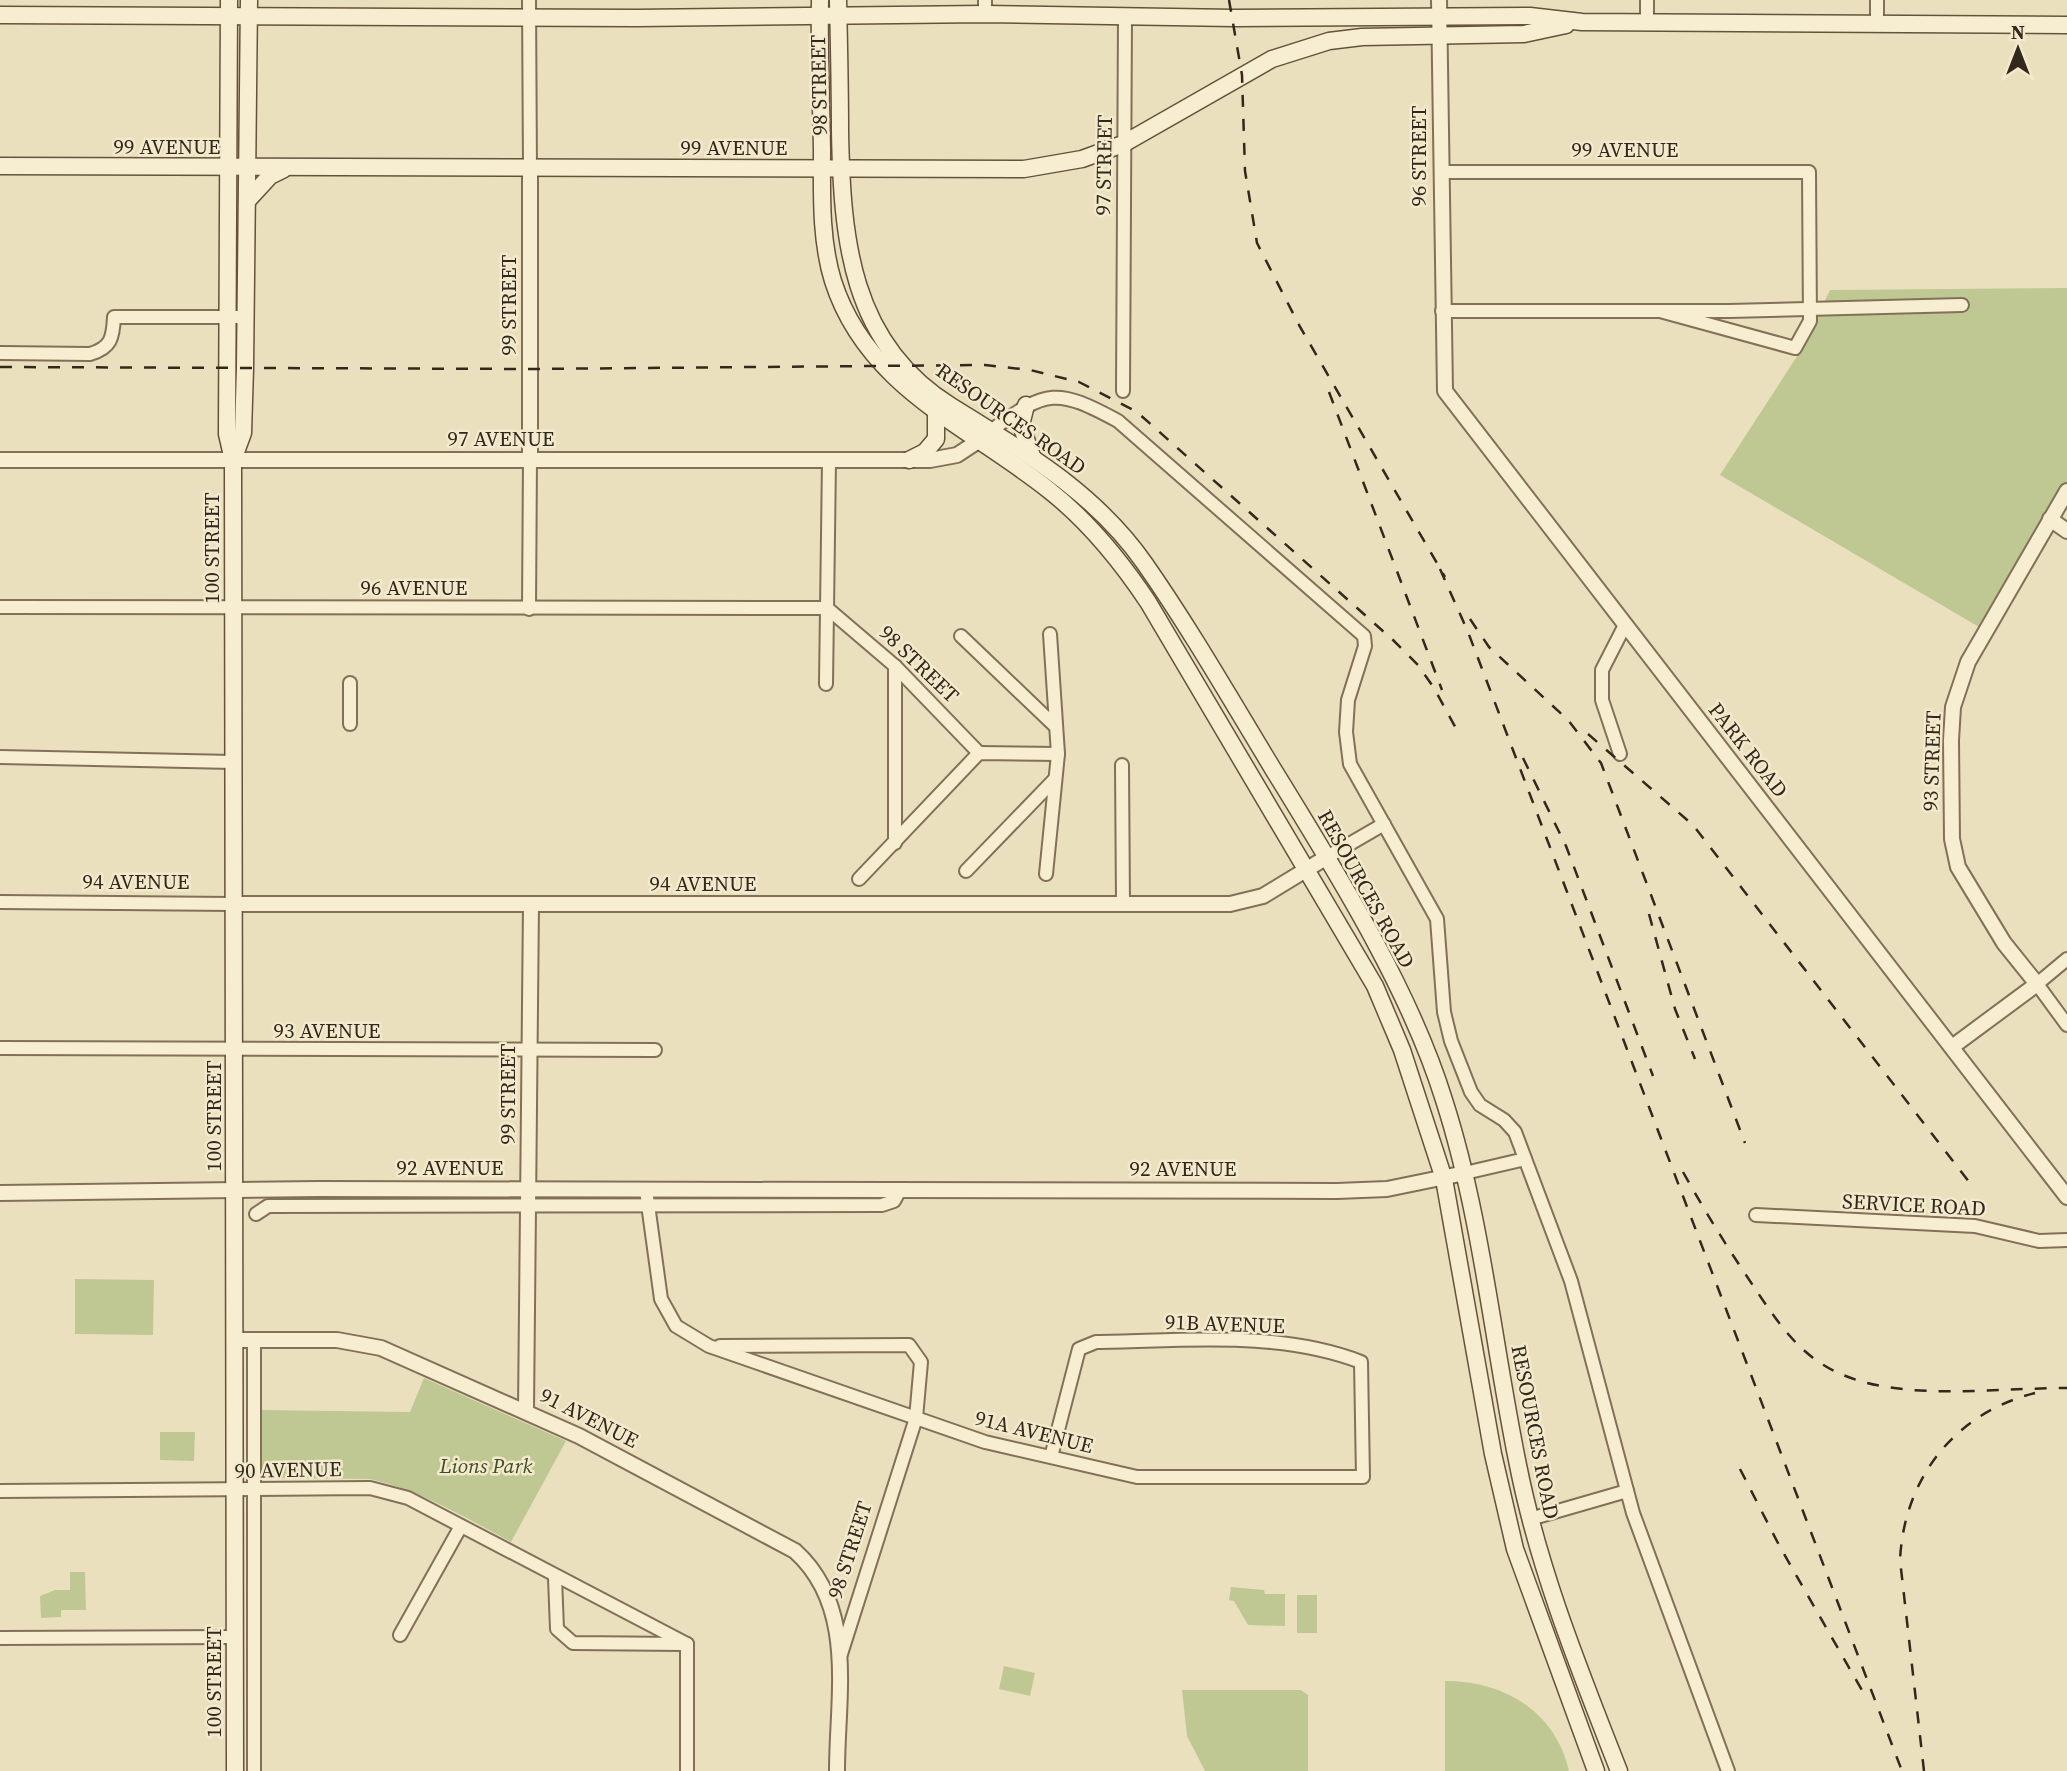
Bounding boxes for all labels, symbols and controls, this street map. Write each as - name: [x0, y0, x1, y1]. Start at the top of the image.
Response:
- north arrow: [1983, 14, 2053, 84]
- text: N: [2011, 19, 2025, 45]
- street label: 98 STREET: [803, 34, 834, 136]
- street label: 96 STREET: [1404, 105, 1433, 206]
- street label: 97 STREET: [1088, 114, 1119, 216]
- street label: 99 AVENUE: [114, 132, 220, 161]
- street label: 99 AVENUE: [681, 133, 787, 162]
- street label: 99 AVENUE: [1572, 135, 1678, 164]
- street label: 99 STREET: [494, 254, 523, 355]
- street label: RESOURCES ROAD: [930, 356, 1092, 481]
- street label: 97 AVENUE: [448, 424, 554, 453]
- street label: 100 STREET: [197, 492, 226, 604]
- street label: 96 AVENUE: [361, 573, 467, 602]
- street label: 98 STREET: [873, 618, 966, 709]
- street label: PARK ROAD: [1702, 696, 1795, 803]
- street label: 93 STREET: [1915, 710, 1948, 812]
- street label: RESOURCES ROAD: [1311, 804, 1422, 973]
- street label: 94 AVENUE: [83, 867, 189, 896]
- street label: 94 AVENUE: [650, 869, 756, 898]
- street label: 93 AVENUE: [274, 1016, 380, 1045]
- street label: 99 STREET: [493, 1043, 522, 1144]
- street label: 100 STREET: [199, 1060, 228, 1172]
- street label: 92 AVENUE: [397, 1153, 503, 1182]
- street label: 92 AVENUE: [1130, 1154, 1236, 1183]
- street label: SERVICE ROAD: [1841, 1186, 1987, 1223]
- street label: 91B AVENUE: [1164, 1307, 1286, 1340]
- street label: RESOURCES ROAD: [1504, 1342, 1567, 1522]
- street label: 91 AVENUE: [535, 1380, 643, 1455]
- street label: 91A AVENUE: [972, 1403, 1096, 1460]
- park label: Lions Park: [439, 1451, 533, 1480]
- street label: 90 AVENUE: [234, 1454, 342, 1485]
- street label: 98 STREET: [820, 1497, 879, 1602]
- street label: 100 STREET: [199, 1626, 228, 1738]

